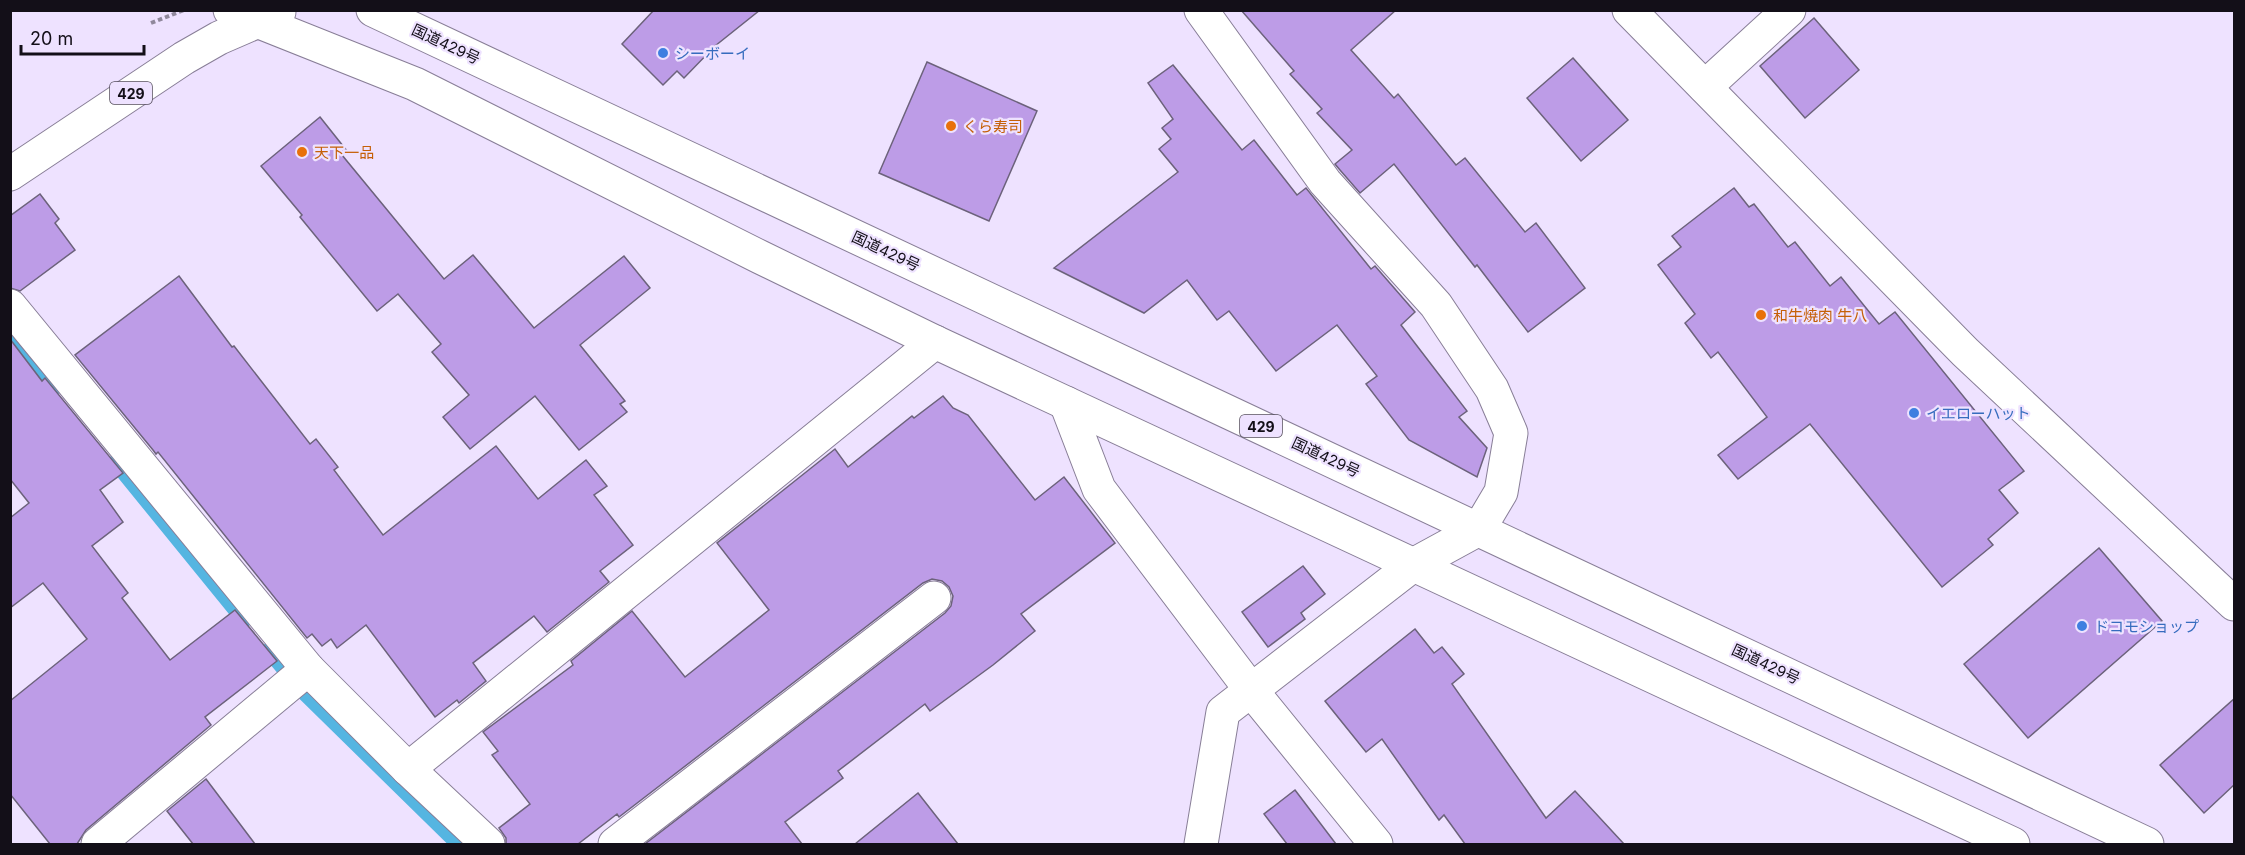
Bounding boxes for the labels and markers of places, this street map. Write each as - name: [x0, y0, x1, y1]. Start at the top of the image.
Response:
- place label: シーボーイ: [675, 44, 750, 63]
- marker: シーボーイ: [656, 46, 670, 60]
- place label: くら寿司: [963, 117, 1023, 136]
- marker: くら寿司: [944, 119, 958, 133]
- place label: 天下一品: [314, 143, 374, 162]
- marker: 天下一品: [295, 145, 309, 159]
- place label: 和牛焼肉 牛八: [1773, 306, 1867, 325]
- marker: 和牛焼肉 牛八: [1754, 308, 1768, 322]
- place label: イエローハット: [1926, 404, 2031, 423]
- marker: イエローハット: [1907, 406, 1921, 420]
- place label: ドコモショップ: [2094, 617, 2199, 636]
- marker: ドコモショップ: [2075, 619, 2089, 633]

